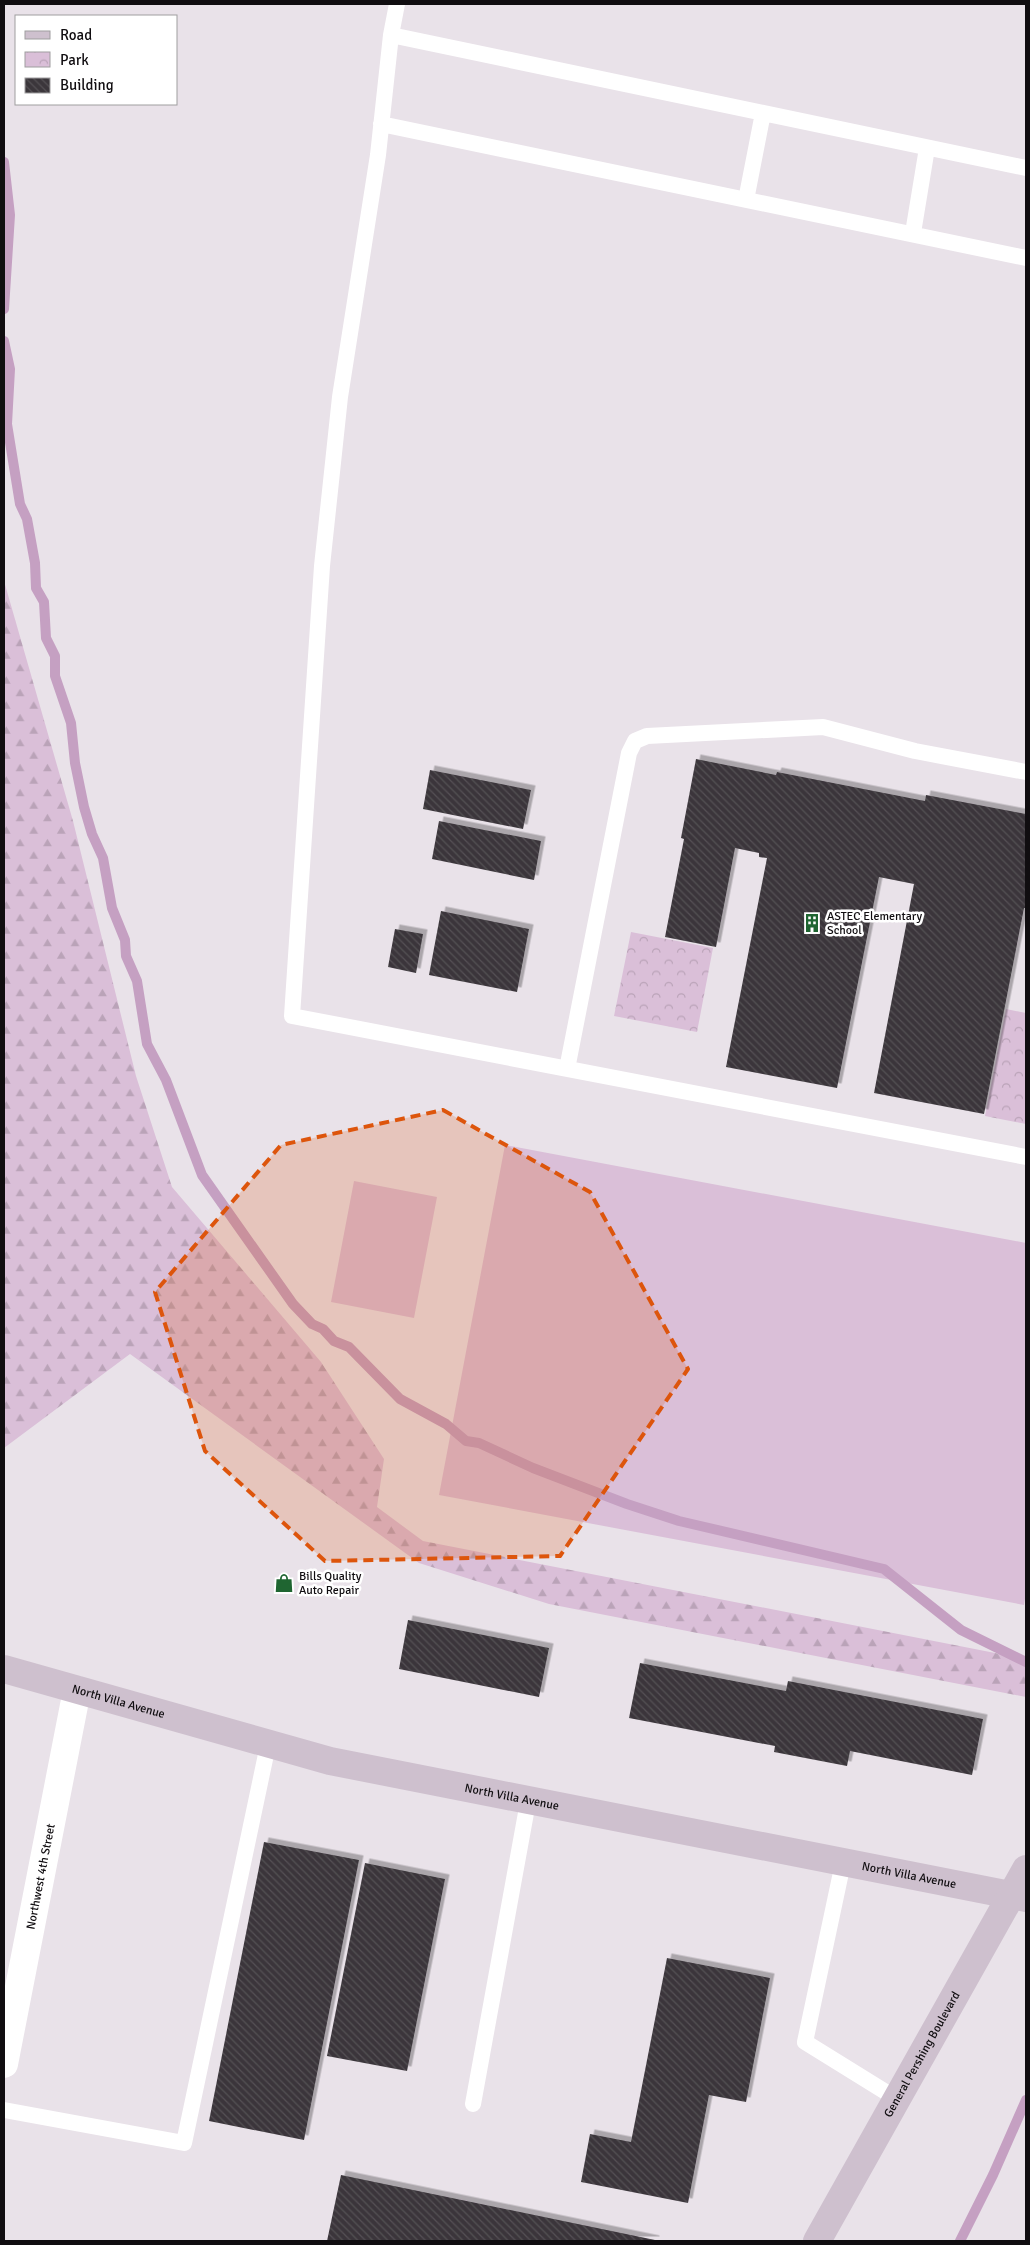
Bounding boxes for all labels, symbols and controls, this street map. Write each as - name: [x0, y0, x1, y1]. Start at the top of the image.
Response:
- legend: [15, 15, 178, 105]
- text: Road: [60, 26, 92, 44]
- text: Park: [60, 51, 89, 69]
- text: Building: [60, 76, 114, 94]
- place label: ASTEC Elementary School: [827, 909, 923, 938]
- building icon: ASTEC Elementary School: [801, 912, 823, 934]
- place label: Bills Quality Auto Repair: [299, 1569, 362, 1598]
- shop icon: Bills Quality Auto Repair: [273, 1572, 295, 1594]
- street label: North Villa Avenue: [70, 1682, 167, 1722]
- street label: North Villa Avenue: [463, 1781, 560, 1814]
- street label: Northwest 4th Street: [23, 1822, 59, 1931]
- street label: North Villa Avenue: [861, 1859, 958, 1892]
- street label: General Pershing Boulevard: [881, 1989, 964, 2120]

